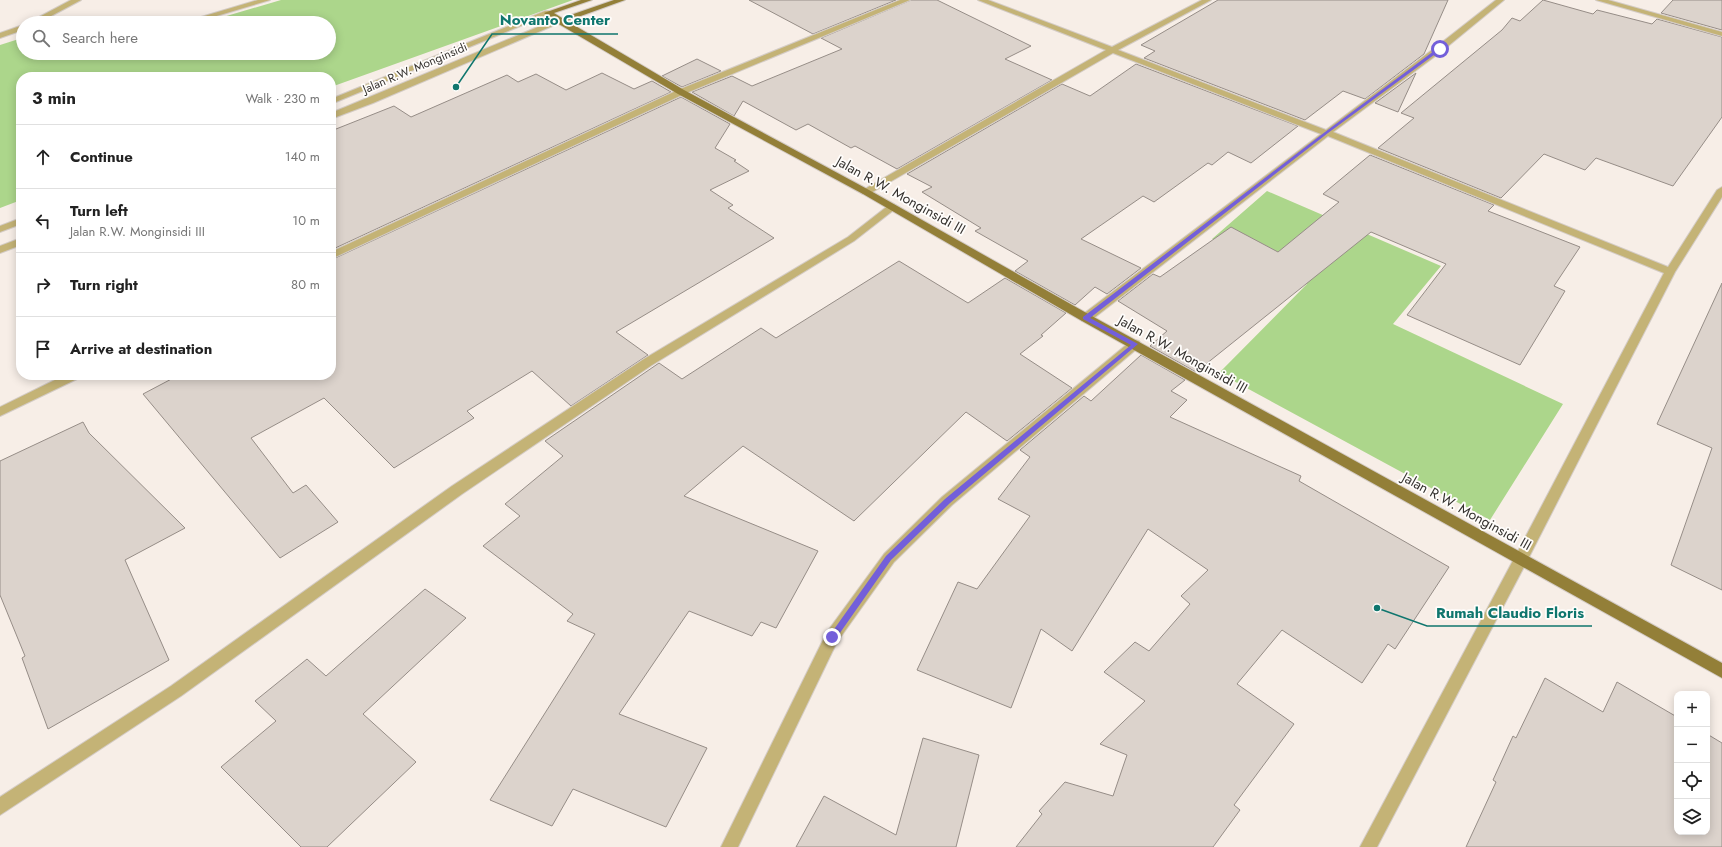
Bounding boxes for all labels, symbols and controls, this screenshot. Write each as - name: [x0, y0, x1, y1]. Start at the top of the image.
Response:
- callout: Novanto Center: [492, 7, 618, 34]
- text: Novanto Center: [500, 9, 611, 31]
- search box: [16, 16, 336, 60]
- icon: search: [30, 27, 52, 49]
- text: Search here: [62, 27, 138, 49]
- street label: Jalan R.W. Monginsidi: [358, 38, 470, 99]
- route start: [1431, 40, 1449, 58]
- text: 3 min: [32, 86, 76, 110]
- text: Walk · 230 m: [245, 89, 320, 108]
- icon: ahead: [32, 146, 54, 168]
- text: Continue: [70, 146, 133, 168]
- text: 140 m: [285, 147, 320, 166]
- street label: Jalan R.W. Monginsidi III: [831, 150, 969, 239]
- text: Turn left: [70, 200, 128, 222]
- icon: left: [32, 210, 54, 232]
- text: 10 m: [292, 211, 320, 230]
- text: Jalan R.W. Monginsidi III: [70, 222, 205, 241]
- icon: right: [32, 274, 54, 296]
- text: Turn right: [70, 274, 138, 296]
- text: 80 m: [291, 275, 320, 294]
- street label: Jalan R.W. Monginsidi III: [1113, 309, 1251, 398]
- icon: arrive: [32, 338, 54, 360]
- text: Arrive at destination: [70, 338, 212, 360]
- street label: Jalan R.W. Monginsidi III: [1397, 466, 1535, 555]
- callout: Rumah Claudio Floris: [1427, 599, 1592, 626]
- text: Rumah Claudio Floris: [1436, 602, 1584, 624]
- route end: [823, 628, 841, 646]
- map controls: [1674, 691, 1710, 835]
- button: +: [1674, 691, 1710, 727]
- button: −: [1674, 727, 1710, 763]
- button: locate: [1674, 763, 1710, 799]
- button: layers: [1674, 799, 1710, 835]

